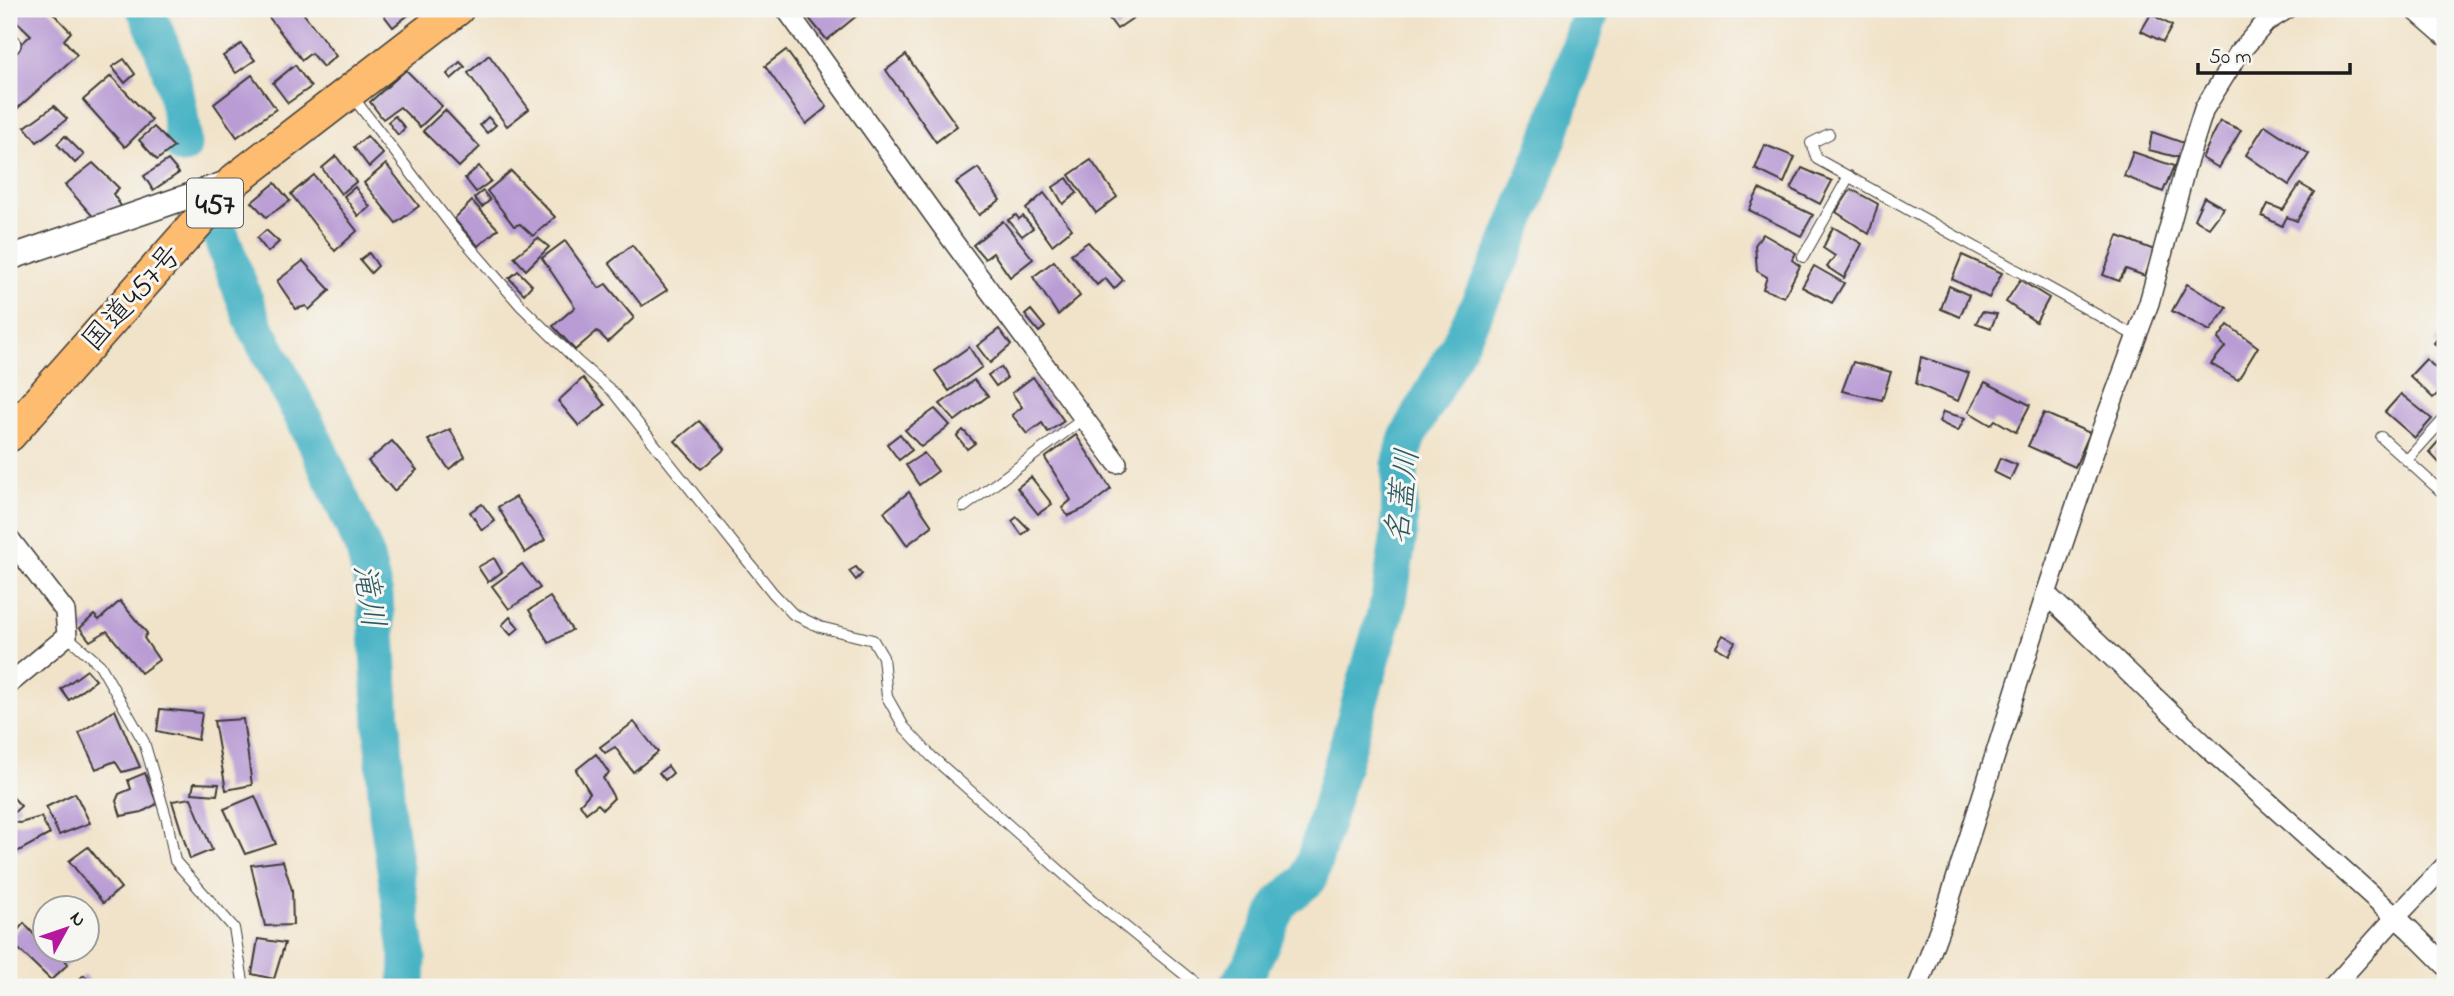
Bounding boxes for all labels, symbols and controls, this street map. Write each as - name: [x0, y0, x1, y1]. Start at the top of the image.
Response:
- scale bar: [2198, 32, 2351, 76]
- text: 50 m: [2209, 43, 2252, 73]
- road number: 457: [187, 178, 243, 228]
- street label: 国道457号: [73, 235, 194, 363]
- water label: 名蓋川: [1375, 446, 1434, 547]
- water label: 滝川: [338, 561, 395, 632]
- north arrow: [32, 894, 102, 964]
- text: N: [63, 906, 92, 933]

